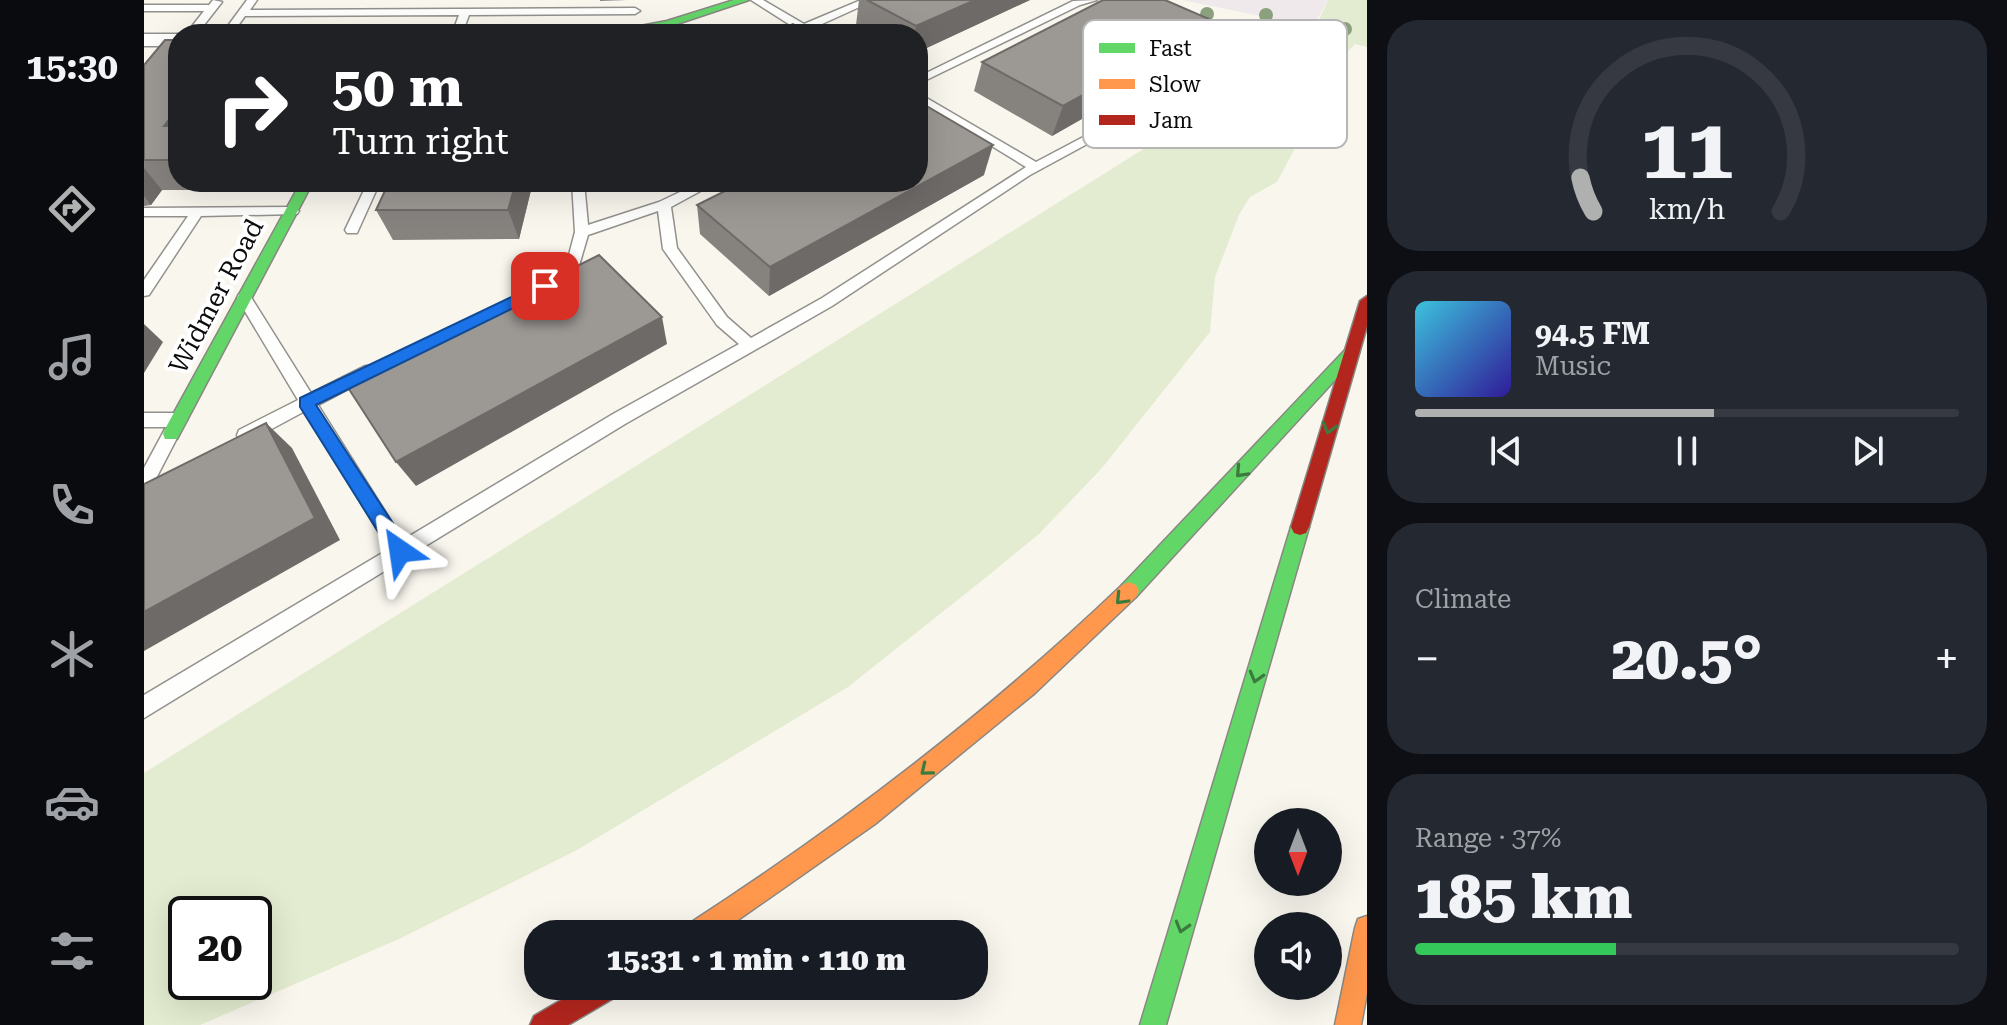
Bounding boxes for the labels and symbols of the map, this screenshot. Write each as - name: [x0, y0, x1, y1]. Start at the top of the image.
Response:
- legend: [1083, 20, 1347, 148]
- text: Fast: [1149, 36, 1192, 61]
- text: Slow: [1149, 72, 1202, 97]
- text: Jam: [1149, 108, 1193, 133]
- street label: Widmer Road: [163, 213, 269, 378]
- pin: [511, 252, 579, 320]
- one-way arrow: [1322, 420, 1338, 434]
- one-way arrow: [1236, 462, 1250, 477]
- position arrow: [358, 509, 442, 593]
- one-way arrow: [1116, 590, 1130, 604]
- one-way arrow: [1249, 670, 1265, 684]
- one-way arrow: [921, 760, 935, 775]
- north arrow: [1254, 808, 1342, 896]
- speed limit sign: 20: [168, 896, 272, 1000]
- one-way arrow: [1175, 919, 1191, 933]

